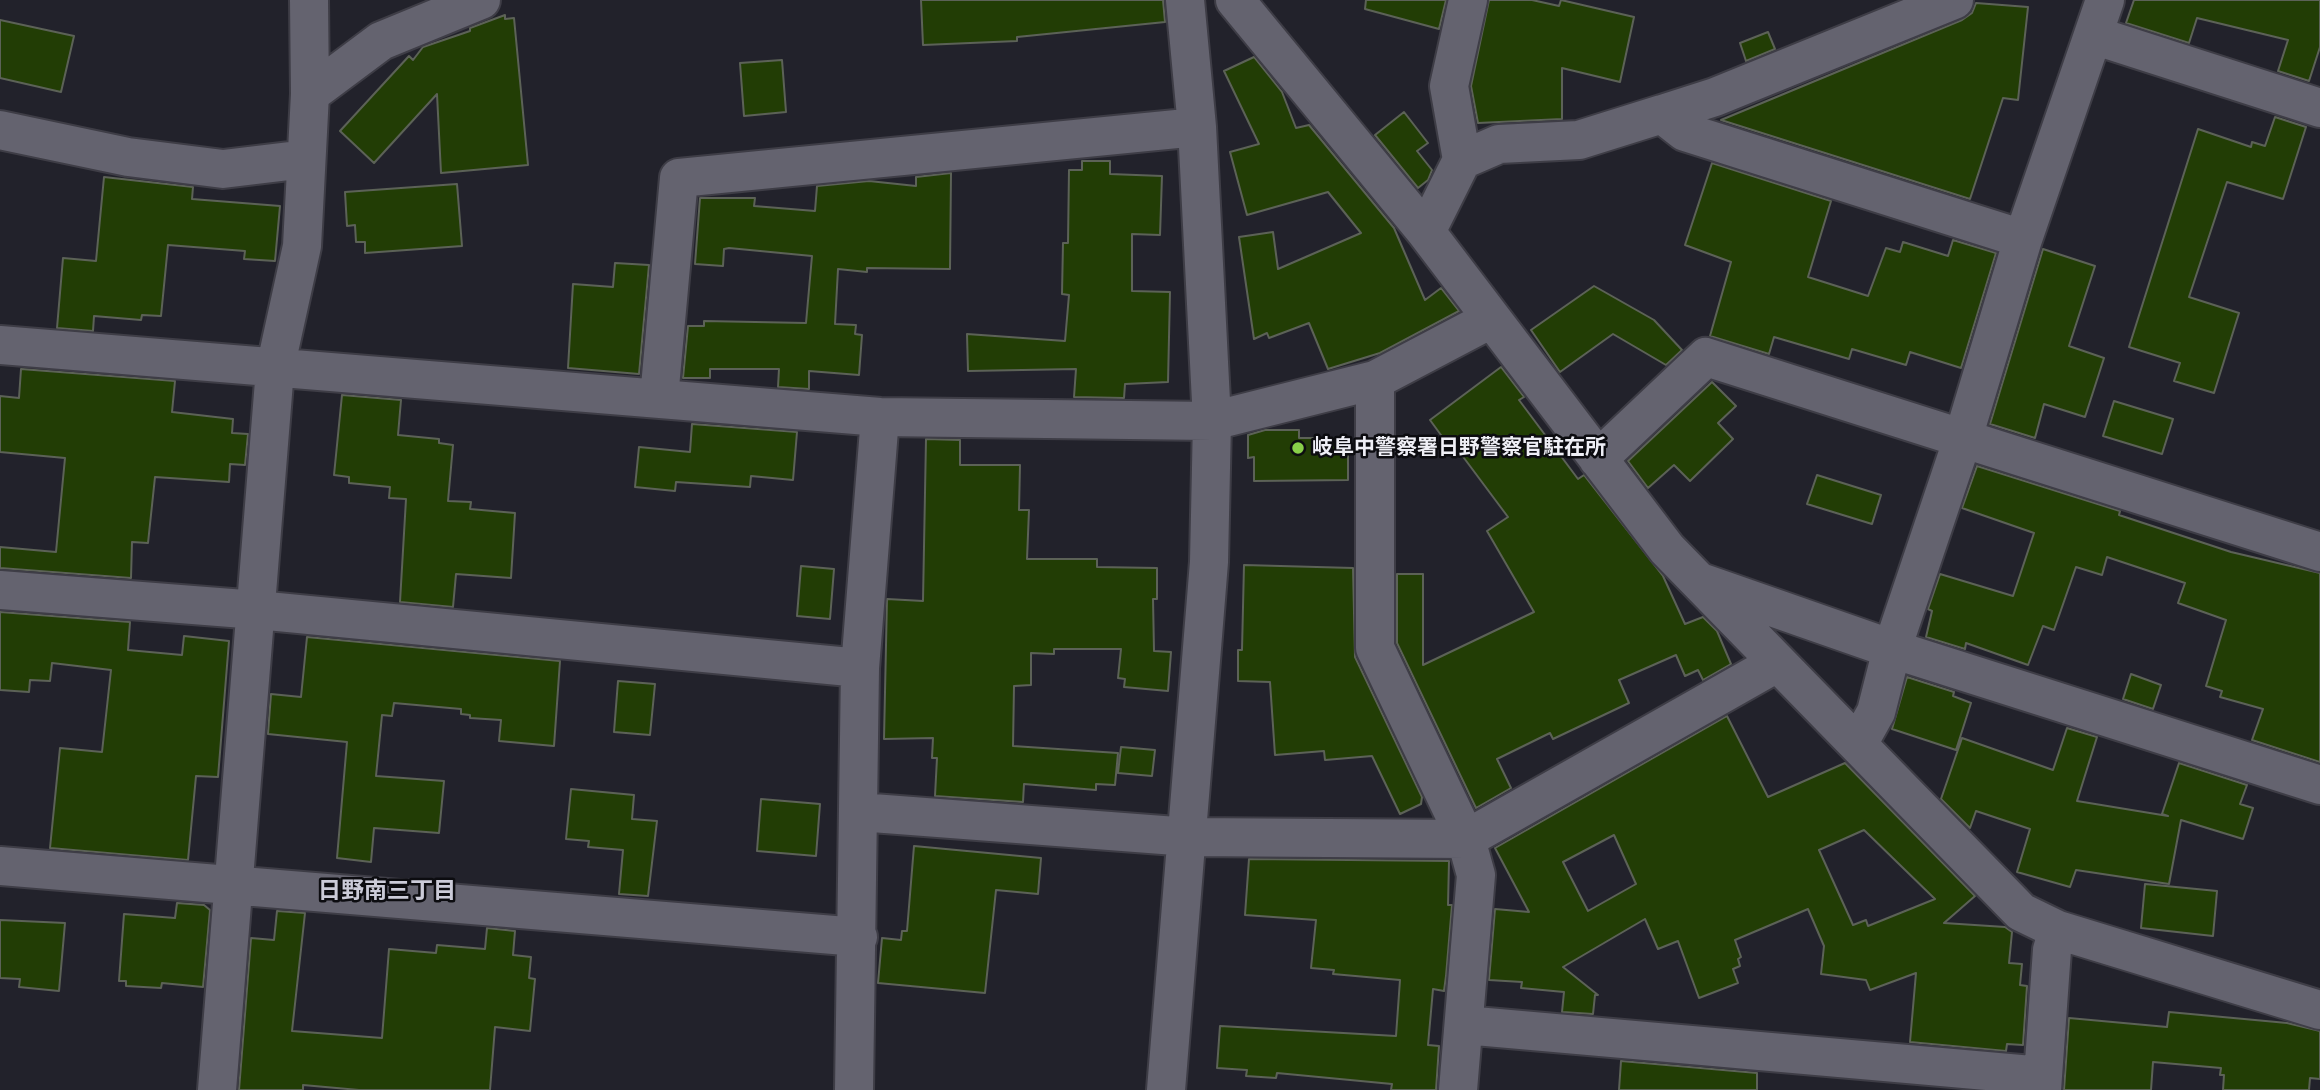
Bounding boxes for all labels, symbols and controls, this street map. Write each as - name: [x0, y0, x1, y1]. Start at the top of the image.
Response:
- place label: 岐阜中警察署日野警察官駐在所: [1312, 435, 1606, 461]
- marker: 岐阜中警察署日野警察官駐在所: [1290, 440, 1306, 456]
- district label: 日野南三丁目: [318, 878, 456, 906]

